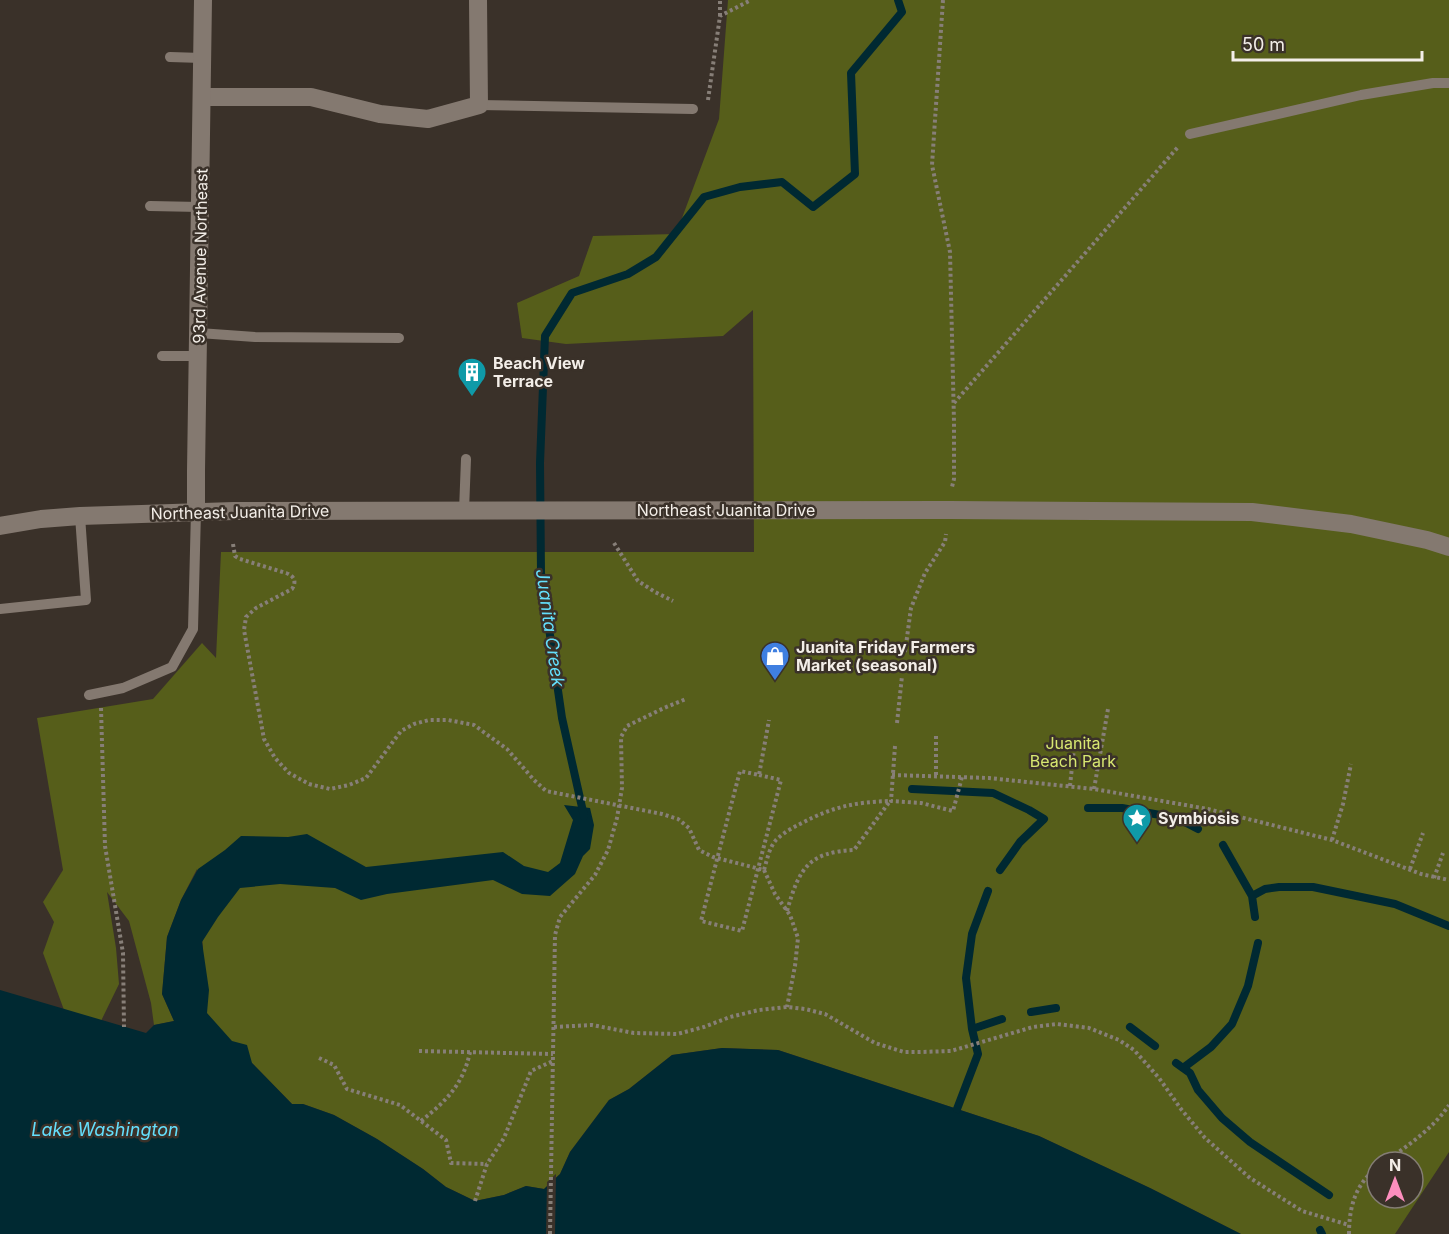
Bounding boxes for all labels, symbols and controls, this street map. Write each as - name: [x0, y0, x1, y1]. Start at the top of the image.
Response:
- scale bar: [1233, 24, 1422, 62]
- text: 50 m: [1242, 34, 1285, 55]
- street label: 93rd Avenue Northeast: [188, 168, 212, 344]
- place label: Beach View Terrace: [493, 353, 585, 391]
- building icon: Beach View Terrace: [456, 356, 488, 398]
- street label: Northeast Juanita Drive: [151, 500, 329, 524]
- street label: Northeast Juanita Drive: [637, 500, 815, 520]
- water label: Juanita Creek: [532, 568, 569, 689]
- place label: Juanita Friday Farmers Market (seasonal): [796, 637, 975, 675]
- shop icon: Juanita Friday Farmers Market (seasonal): [759, 640, 791, 682]
- park label: Juanita Beach Park: [1030, 733, 1116, 771]
- place icon: Symbiosis: [1121, 802, 1153, 844]
- place label: Symbiosis: [1158, 808, 1239, 828]
- water label: Lake Washington: [31, 1119, 179, 1140]
- north arrow: [1365, 1150, 1425, 1210]
- text: N: [1389, 1155, 1401, 1175]

